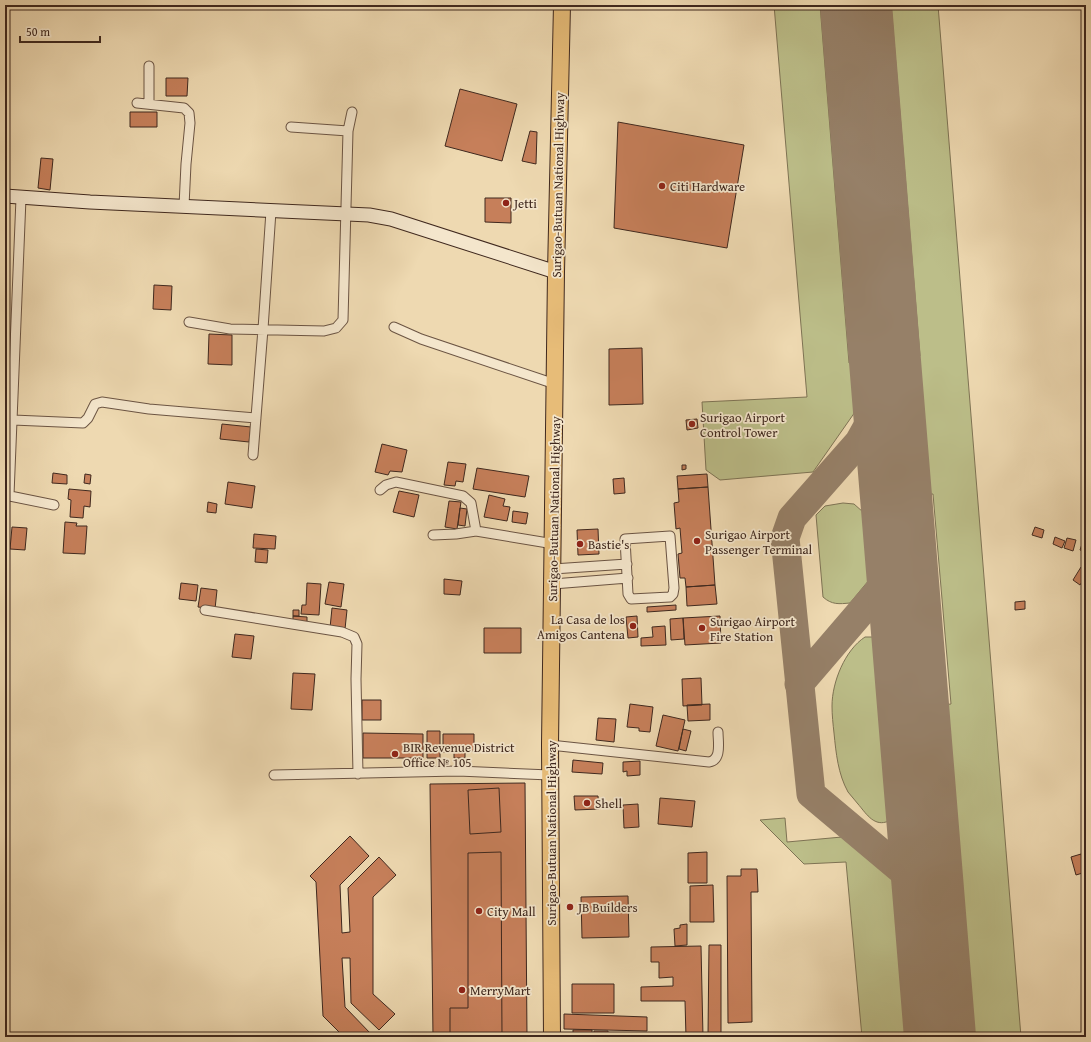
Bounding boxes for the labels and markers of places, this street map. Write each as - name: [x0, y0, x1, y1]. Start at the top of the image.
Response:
- place label: Citi Hardware: [670, 177, 745, 196]
- marker: Citi Hardware: [657, 181, 667, 191]
- place label: Jetti: [512, 194, 537, 213]
- marker: Jetti: [501, 198, 511, 208]
- place label: Surigao Airport Control Tower: [700, 408, 785, 442]
- marker: Surigao Airport Control Tower: [687, 419, 697, 429]
- place label: Surigao Airport Passenger Terminal: [705, 525, 813, 559]
- place label: Bastie's: [588, 535, 630, 554]
- marker: Surigao Airport Passenger Terminal: [692, 536, 702, 546]
- marker: Bastie's: [575, 539, 585, 549]
- place label: La Casa de los Amigos Cantena: [537, 610, 626, 644]
- place label: Surigao Airport Fire Station: [710, 612, 795, 646]
- marker: La Casa de los Amigos Cantena: [628, 621, 638, 631]
- marker: Surigao Airport Fire Station: [697, 623, 707, 633]
- place label: BIR Revenue District Office № 105: [403, 738, 515, 772]
- marker: BIR Revenue District Office № 105: [390, 749, 400, 759]
- place label: Shell: [595, 794, 622, 813]
- marker: Shell: [582, 798, 592, 808]
- place label: JB Builders: [576, 898, 638, 917]
- place label: City Mall: [487, 902, 536, 921]
- marker: JB Builders: [565, 902, 575, 912]
- marker: City Mall: [474, 906, 484, 916]
- place label: MerryMart: [470, 981, 531, 1000]
- marker: MerryMart: [457, 985, 467, 995]

